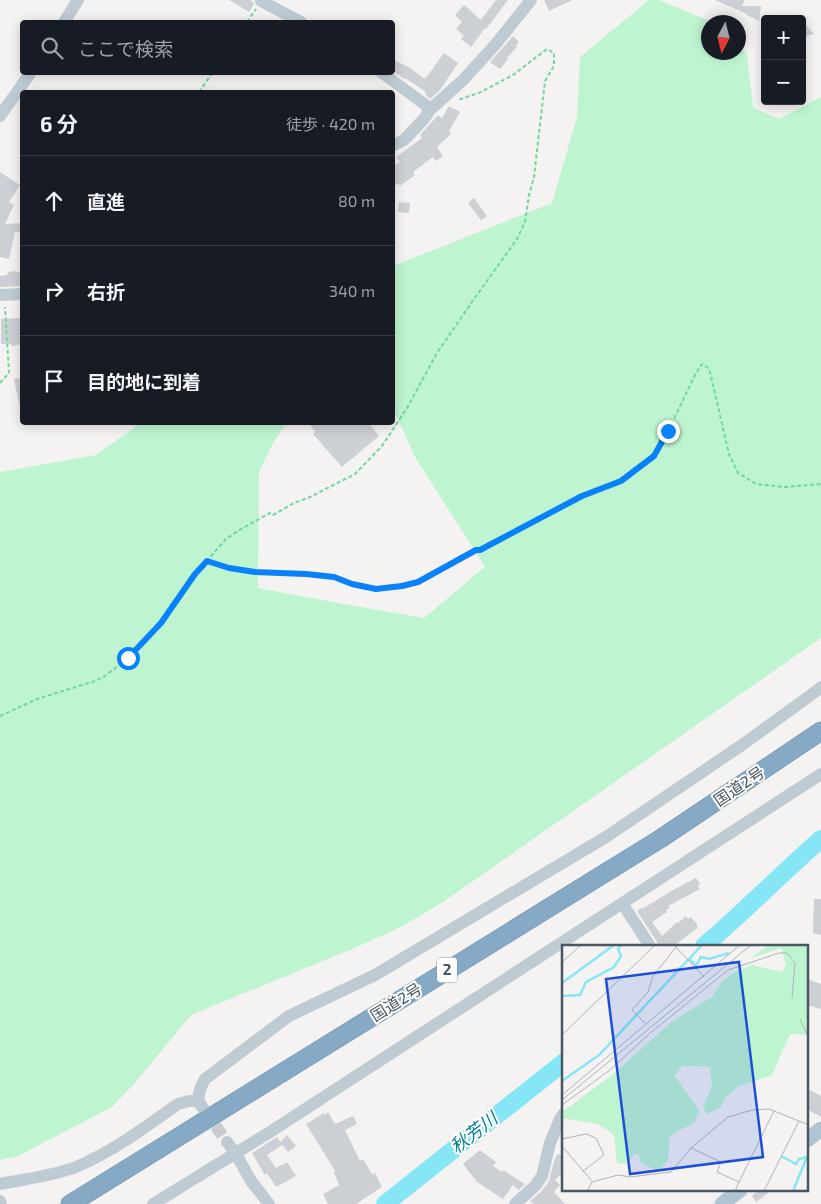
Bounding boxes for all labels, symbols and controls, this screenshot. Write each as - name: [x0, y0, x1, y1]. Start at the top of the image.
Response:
- north arrow: [701, 15, 746, 60]
- map controls: [761, 15, 806, 105]
- button: +: [761, 15, 806, 60]
- search box: [20, 20, 395, 75]
- icon: search: [38, 34, 66, 62]
- text: ここで検索: [78, 37, 173, 60]
- button: −: [761, 60, 806, 105]
- text: 6 分: [40, 111, 78, 136]
- text: 徒歩 · 420 m: [286, 114, 375, 133]
- icon: ahead: [40, 187, 68, 215]
- text: 直進: [87, 190, 125, 213]
- text: 80 m: [338, 191, 375, 210]
- icon: right: [40, 277, 68, 305]
- text: 右折: [87, 280, 125, 303]
- text: 340 m: [329, 281, 375, 300]
- icon: arrive: [40, 367, 68, 395]
- text: 目的地に到着: [87, 370, 201, 393]
- route end: [657, 420, 680, 443]
- route start: [117, 647, 140, 670]
- street label: 国道2号: [710, 762, 768, 809]
- inset map: [562, 945, 808, 1192]
- road number: 2: [437, 958, 457, 982]
- street label: 国道2号: [367, 978, 425, 1025]
- water label: 秋芳川: [445, 1106, 503, 1158]

